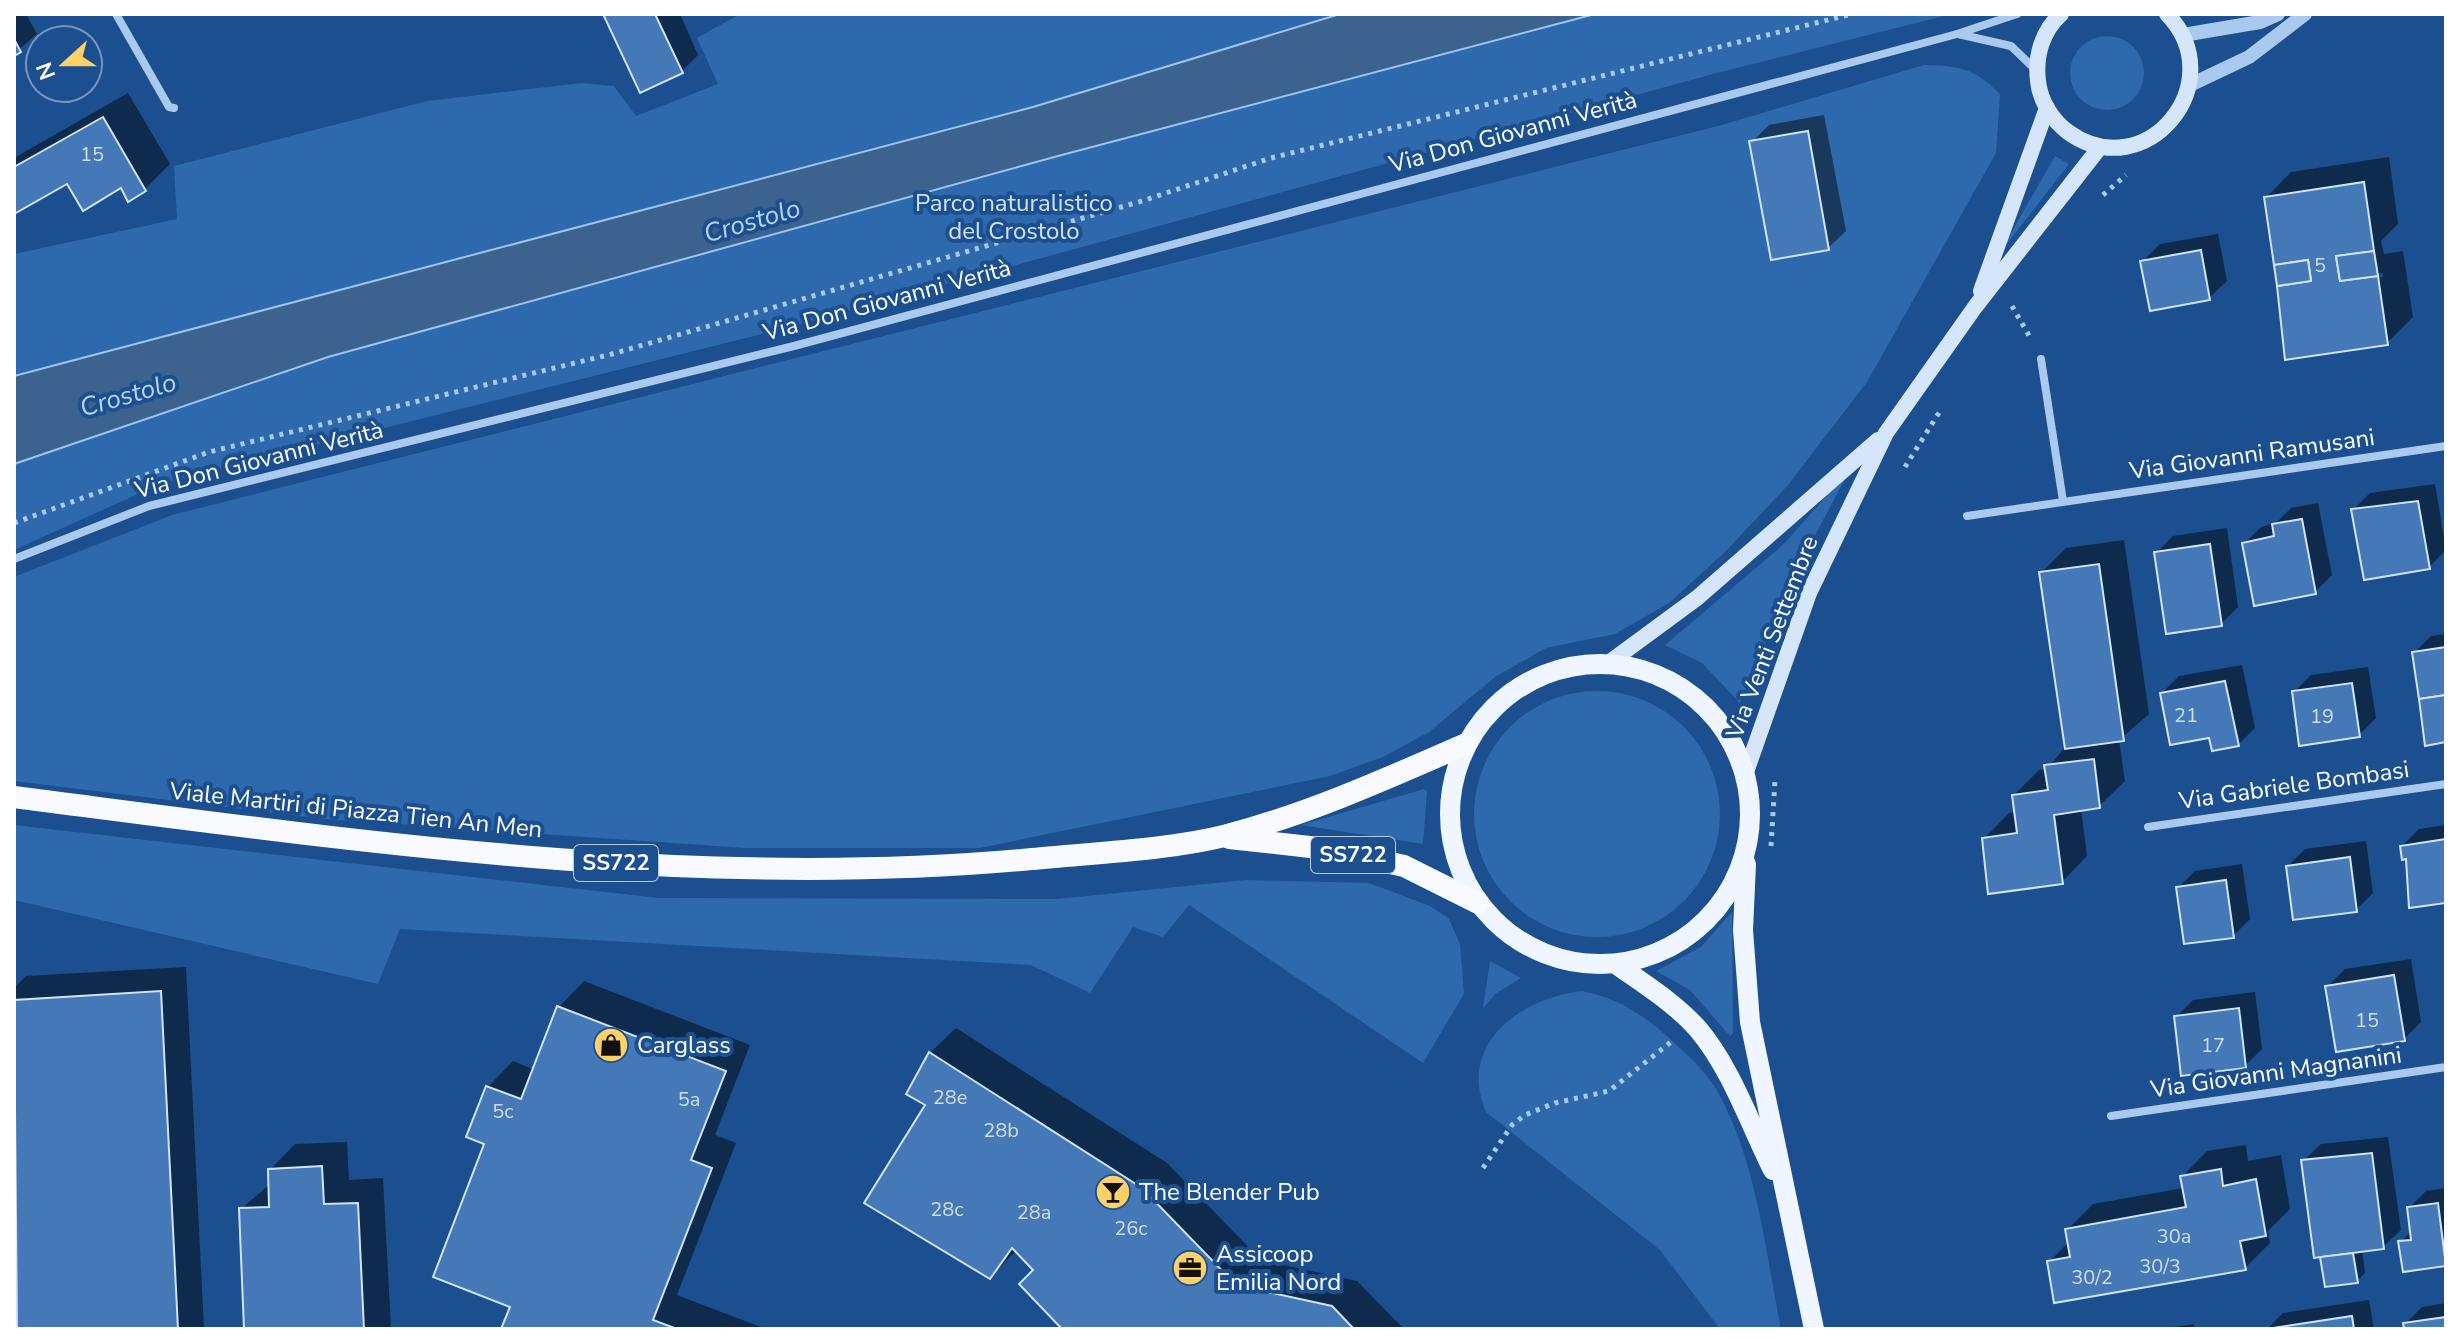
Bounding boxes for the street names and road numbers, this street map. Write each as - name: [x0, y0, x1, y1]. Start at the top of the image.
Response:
- street label: Via Don Giovanni Verità: [1385, 84, 1640, 181]
- street label: Via Don Giovanni Verità: [759, 252, 1014, 349]
- street label: Via Don Giovanni Verità: [130, 414, 387, 507]
- street label: Via Giovanni Ramusani: [2126, 421, 2377, 487]
- street label: Via Venti Settembre: [1718, 531, 1825, 744]
- street label: Via Gabriele Bombasi: [2176, 753, 2411, 817]
- street label: Viale Martiri di Piazza Tien An Men: [167, 774, 544, 845]
- road number: SS722: [1311, 837, 1395, 873]
- road number: SS722: [574, 845, 658, 881]
- street label: Via Giovanni Magnanini: [2147, 1039, 2404, 1106]

